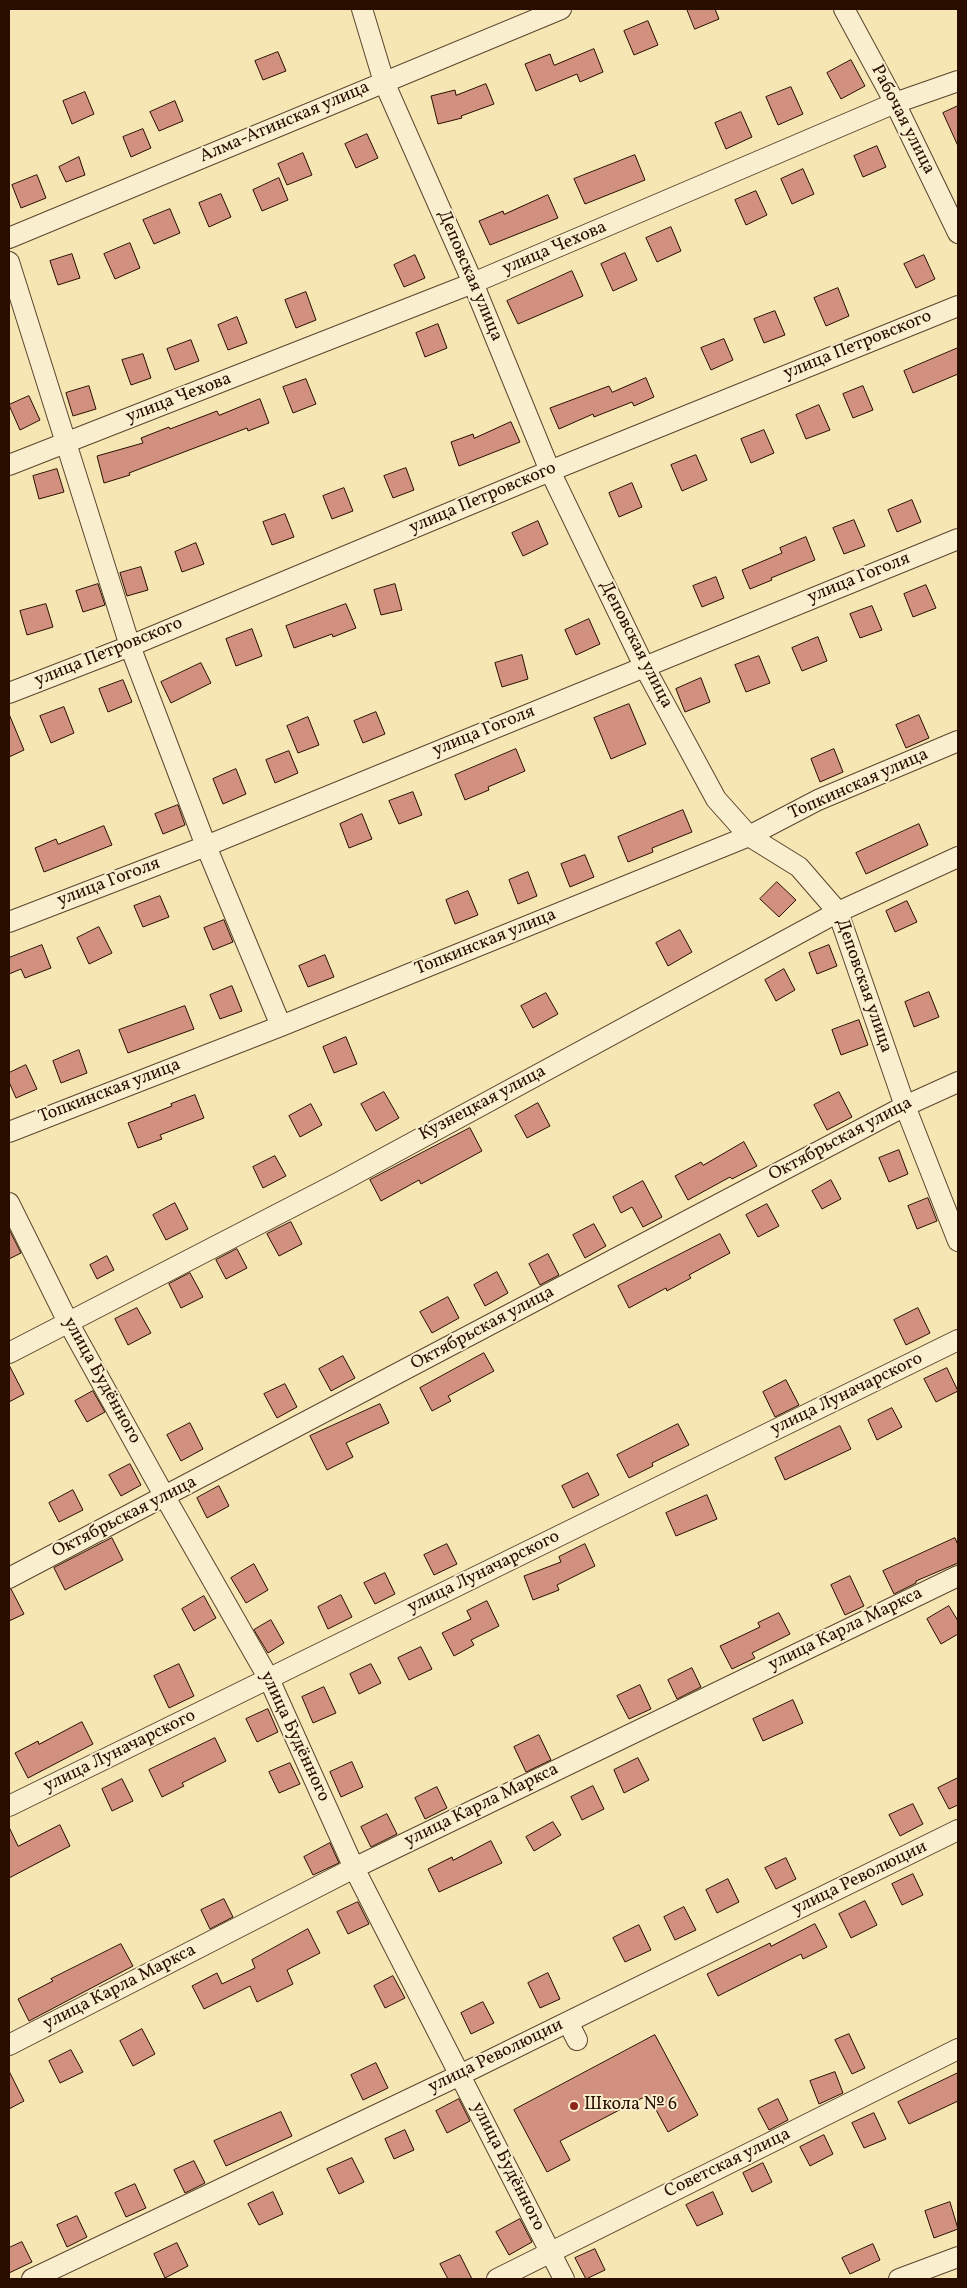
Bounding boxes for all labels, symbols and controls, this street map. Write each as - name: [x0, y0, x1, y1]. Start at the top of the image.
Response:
- street label: Рабочая улица: [865, 62, 939, 178]
- street label: Алма-Атинская улица: [197, 77, 373, 169]
- street label: Деповская улица: [432, 207, 506, 345]
- street label: улица Чехова: [499, 217, 611, 281]
- street label: улица Петровского: [781, 306, 935, 386]
- street label: улица Чехова: [123, 369, 235, 429]
- street label: улица Петровского: [406, 458, 560, 540]
- street label: улица Гоголя: [805, 549, 913, 609]
- street label: Деповская улица: [593, 578, 677, 712]
- street label: улица Петровского: [32, 613, 186, 693]
- street label: улица Гоголя: [430, 702, 538, 762]
- street label: Топкинская улица: [786, 745, 932, 825]
- street label: улица Гоголя: [54, 853, 164, 913]
- street label: Топкинская улица: [412, 905, 560, 981]
- street label: Деповская улица: [830, 916, 896, 1056]
- street label: Топкинская улица: [36, 1055, 184, 1129]
- street label: Кузнецкая улица: [416, 1061, 550, 1147]
- street label: Октябрьская улица: [766, 1093, 916, 1187]
- street label: Октябрьская улица: [408, 1282, 558, 1376]
- street label: улица Будённого: [57, 1314, 145, 1448]
- street label: улица Луначарского: [767, 1349, 927, 1441]
- street label: Октябрьская улица: [49, 1472, 201, 1564]
- street label: улица Луначарского: [404, 1527, 564, 1619]
- street label: улица Карла Маркса: [765, 1583, 927, 1677]
- street label: улица Будённого: [254, 1668, 334, 1806]
- street label: улица Луначарского: [40, 1706, 200, 1798]
- street label: улица Карла Маркса: [401, 1759, 563, 1853]
- street label: улица Революции: [789, 1837, 931, 1921]
- street label: улица Карла Маркса: [40, 1940, 200, 2036]
- street label: улица Революции: [425, 2015, 567, 2099]
- place label: Школа № 6: [584, 2095, 677, 2117]
- street label: улица Будённого: [465, 2099, 549, 2235]
- marker: Школа № 6: [568, 2100, 580, 2112]
- street label: Советская улица: [661, 2124, 795, 2204]

